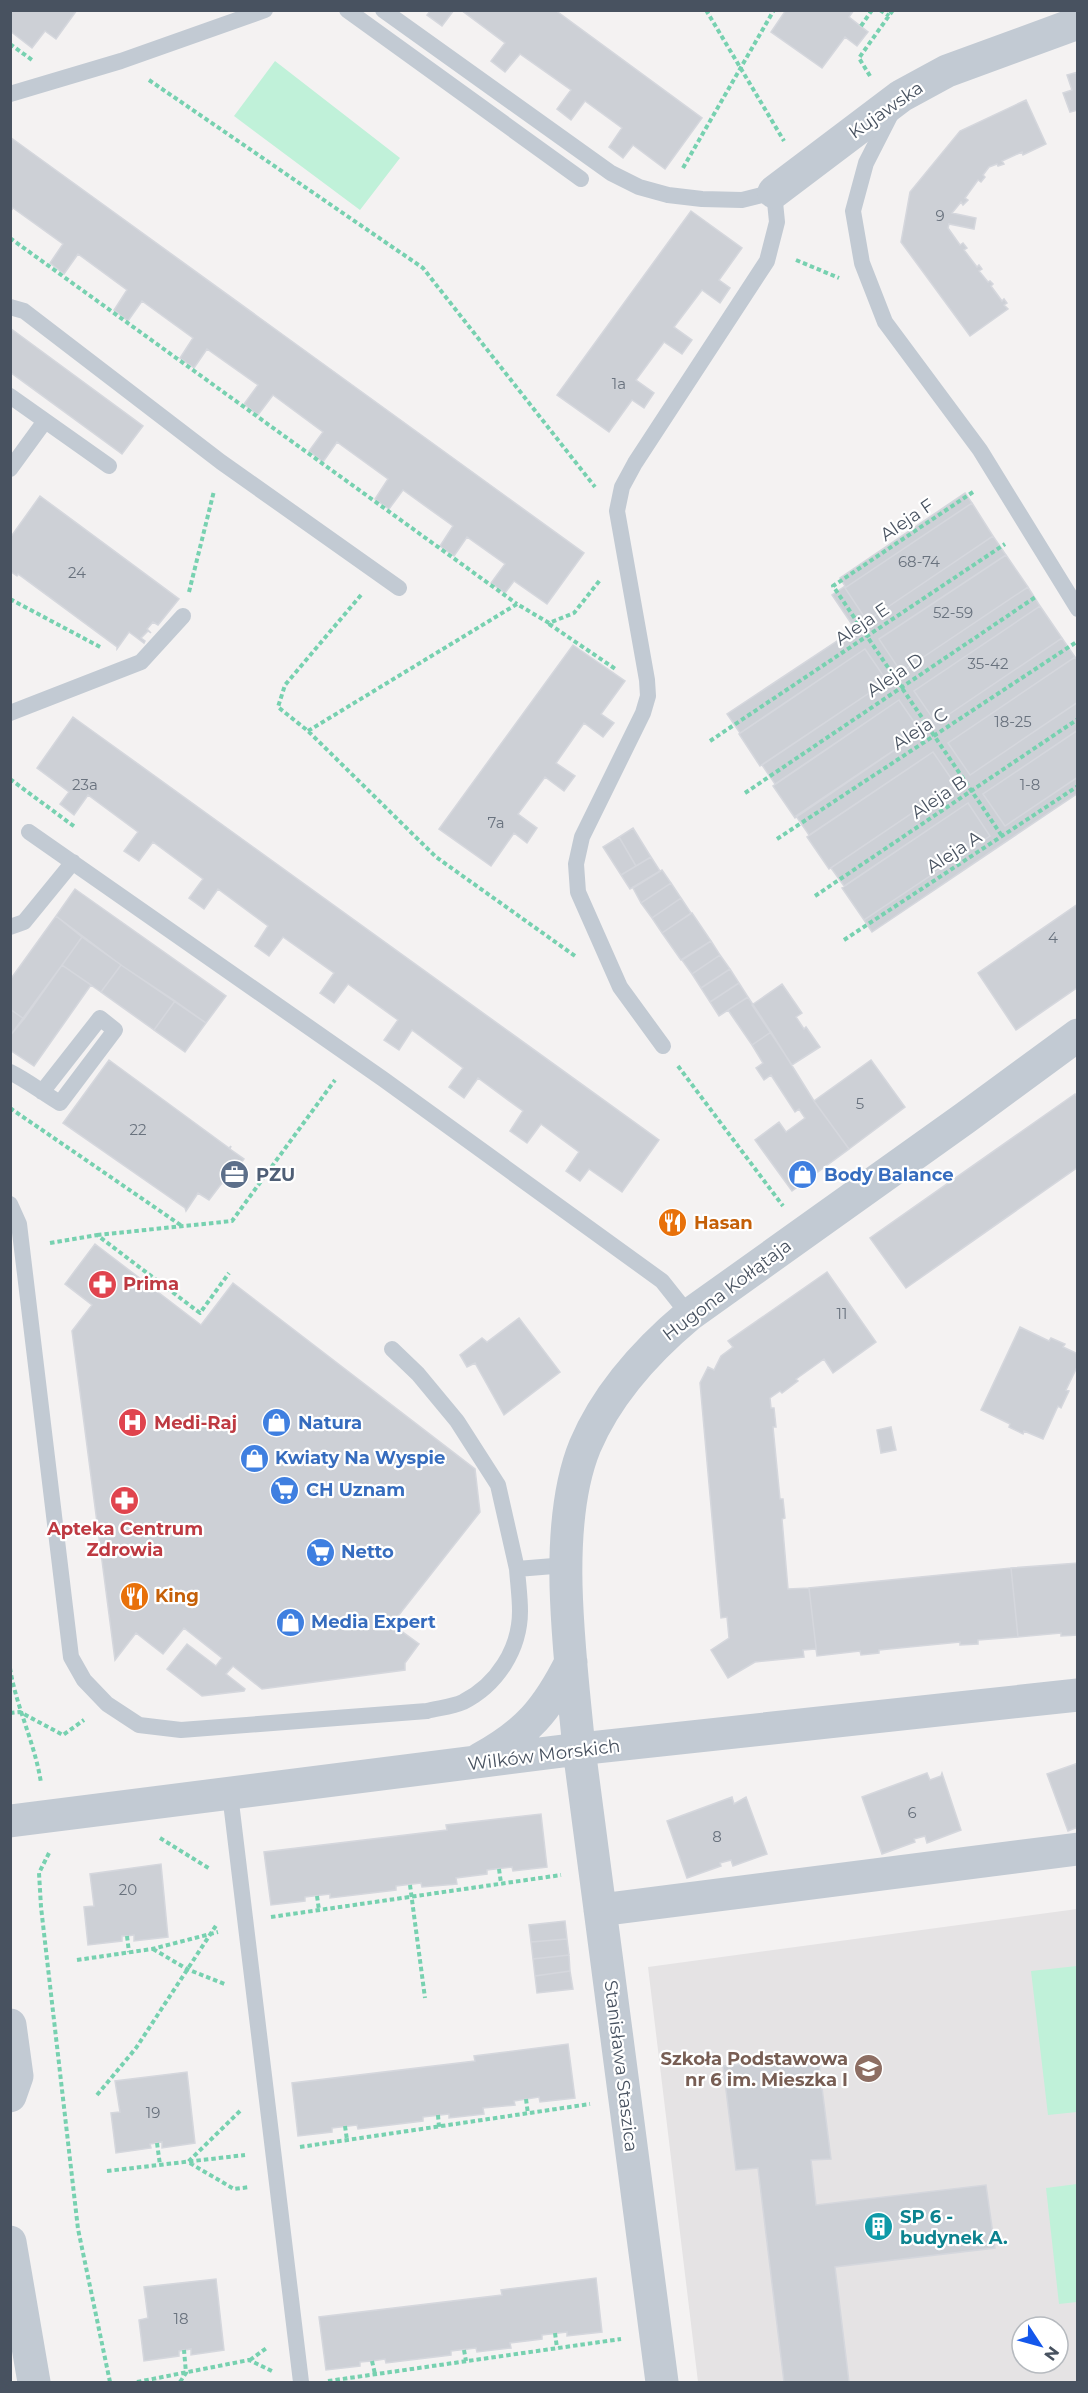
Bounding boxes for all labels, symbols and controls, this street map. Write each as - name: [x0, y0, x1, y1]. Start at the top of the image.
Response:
- street label: Kujawska: [845, 76, 927, 144]
- house number: 9: [935, 206, 945, 225]
- house number: 1a: [612, 374, 626, 393]
- street label: Aleja F: [876, 494, 938, 546]
- house number: 68-74: [898, 552, 940, 571]
- house number: 24: [68, 563, 86, 582]
- street label: Aleja E: [831, 598, 893, 650]
- house number: 52-59: [933, 603, 973, 622]
- street label: Aleja D: [862, 648, 928, 702]
- house number: 35-42: [967, 654, 1009, 673]
- street label: Aleja C: [888, 703, 952, 755]
- house number: 18-25: [994, 712, 1032, 731]
- street label: Aleja B: [907, 770, 971, 824]
- house number: 23a: [72, 775, 98, 794]
- house number: 1-8: [1020, 775, 1040, 794]
- house number: 7a: [487, 813, 505, 832]
- street label: Aleja A: [922, 826, 986, 878]
- house number: 4: [1048, 928, 1058, 947]
- house number: 5: [856, 1094, 864, 1113]
- house number: 22: [129, 1120, 147, 1139]
- office icon: PZU: [219, 1159, 251, 1191]
- shop icon: Body Balance: [787, 1159, 819, 1191]
- place label: PZU: [256, 1164, 295, 1186]
- place label: Body Balance: [824, 1164, 954, 1186]
- restaurant icon: Hasan: [657, 1207, 689, 1239]
- place label: Hasan: [694, 1212, 753, 1234]
- street label: Hugona Kołłątaja: [658, 1234, 796, 1346]
- pharmacy icon: Prima: [86, 1268, 118, 1300]
- place label: Prima: [123, 1273, 179, 1295]
- house number: 11: [837, 1304, 847, 1323]
- hospital icon: Medi-Raj: [117, 1407, 149, 1439]
- shop icon: Natura: [261, 1407, 293, 1439]
- place label: Medi-Raj: [154, 1412, 237, 1434]
- place label: Natura: [298, 1412, 362, 1434]
- shop icon: Kwiaty Na Wyspie: [238, 1442, 270, 1474]
- place label: Kwiaty Na Wyspie: [275, 1447, 445, 1469]
- supermarket icon: CH Uznam: [269, 1474, 301, 1506]
- place label: CH Uznam: [306, 1479, 405, 1501]
- pharmacy icon: Apteka Centrum Zdrowia: [109, 1484, 141, 1516]
- place label: Apteka Centrum Zdrowia: [46, 1518, 203, 1561]
- supermarket icon: Netto: [304, 1536, 336, 1568]
- place label: Netto: [341, 1541, 394, 1563]
- restaurant icon: King: [118, 1580, 150, 1612]
- place label: King: [155, 1585, 199, 1607]
- shop icon: Media Expert: [274, 1606, 306, 1638]
- place label: Media Expert: [311, 1611, 436, 1633]
- street label: Wilków Morskich: [466, 1735, 622, 1775]
- house number: 6: [907, 1803, 917, 1822]
- house number: 8: [712, 1827, 722, 1846]
- house number: 20: [119, 1880, 137, 1899]
- street label: Stanisława Staszica: [600, 1979, 642, 2153]
- place label: Szkoła Podstawowa nr 6 im. Mieszka I: [661, 2048, 848, 2091]
- school or university icon: Szkoła Podstawowa nr 6 im. Mieszka I: [853, 2053, 885, 2085]
- house number: 19: [146, 2103, 160, 2122]
- place label: SP 6 - budynek A.: [900, 2206, 1008, 2249]
- building icon: SP 6 - budynek A.: [863, 2211, 895, 2243]
- house number: 18: [174, 2309, 189, 2328]
- north arrow: [1010, 2315, 1070, 2375]
- text: N: [1040, 2343, 1063, 2364]

